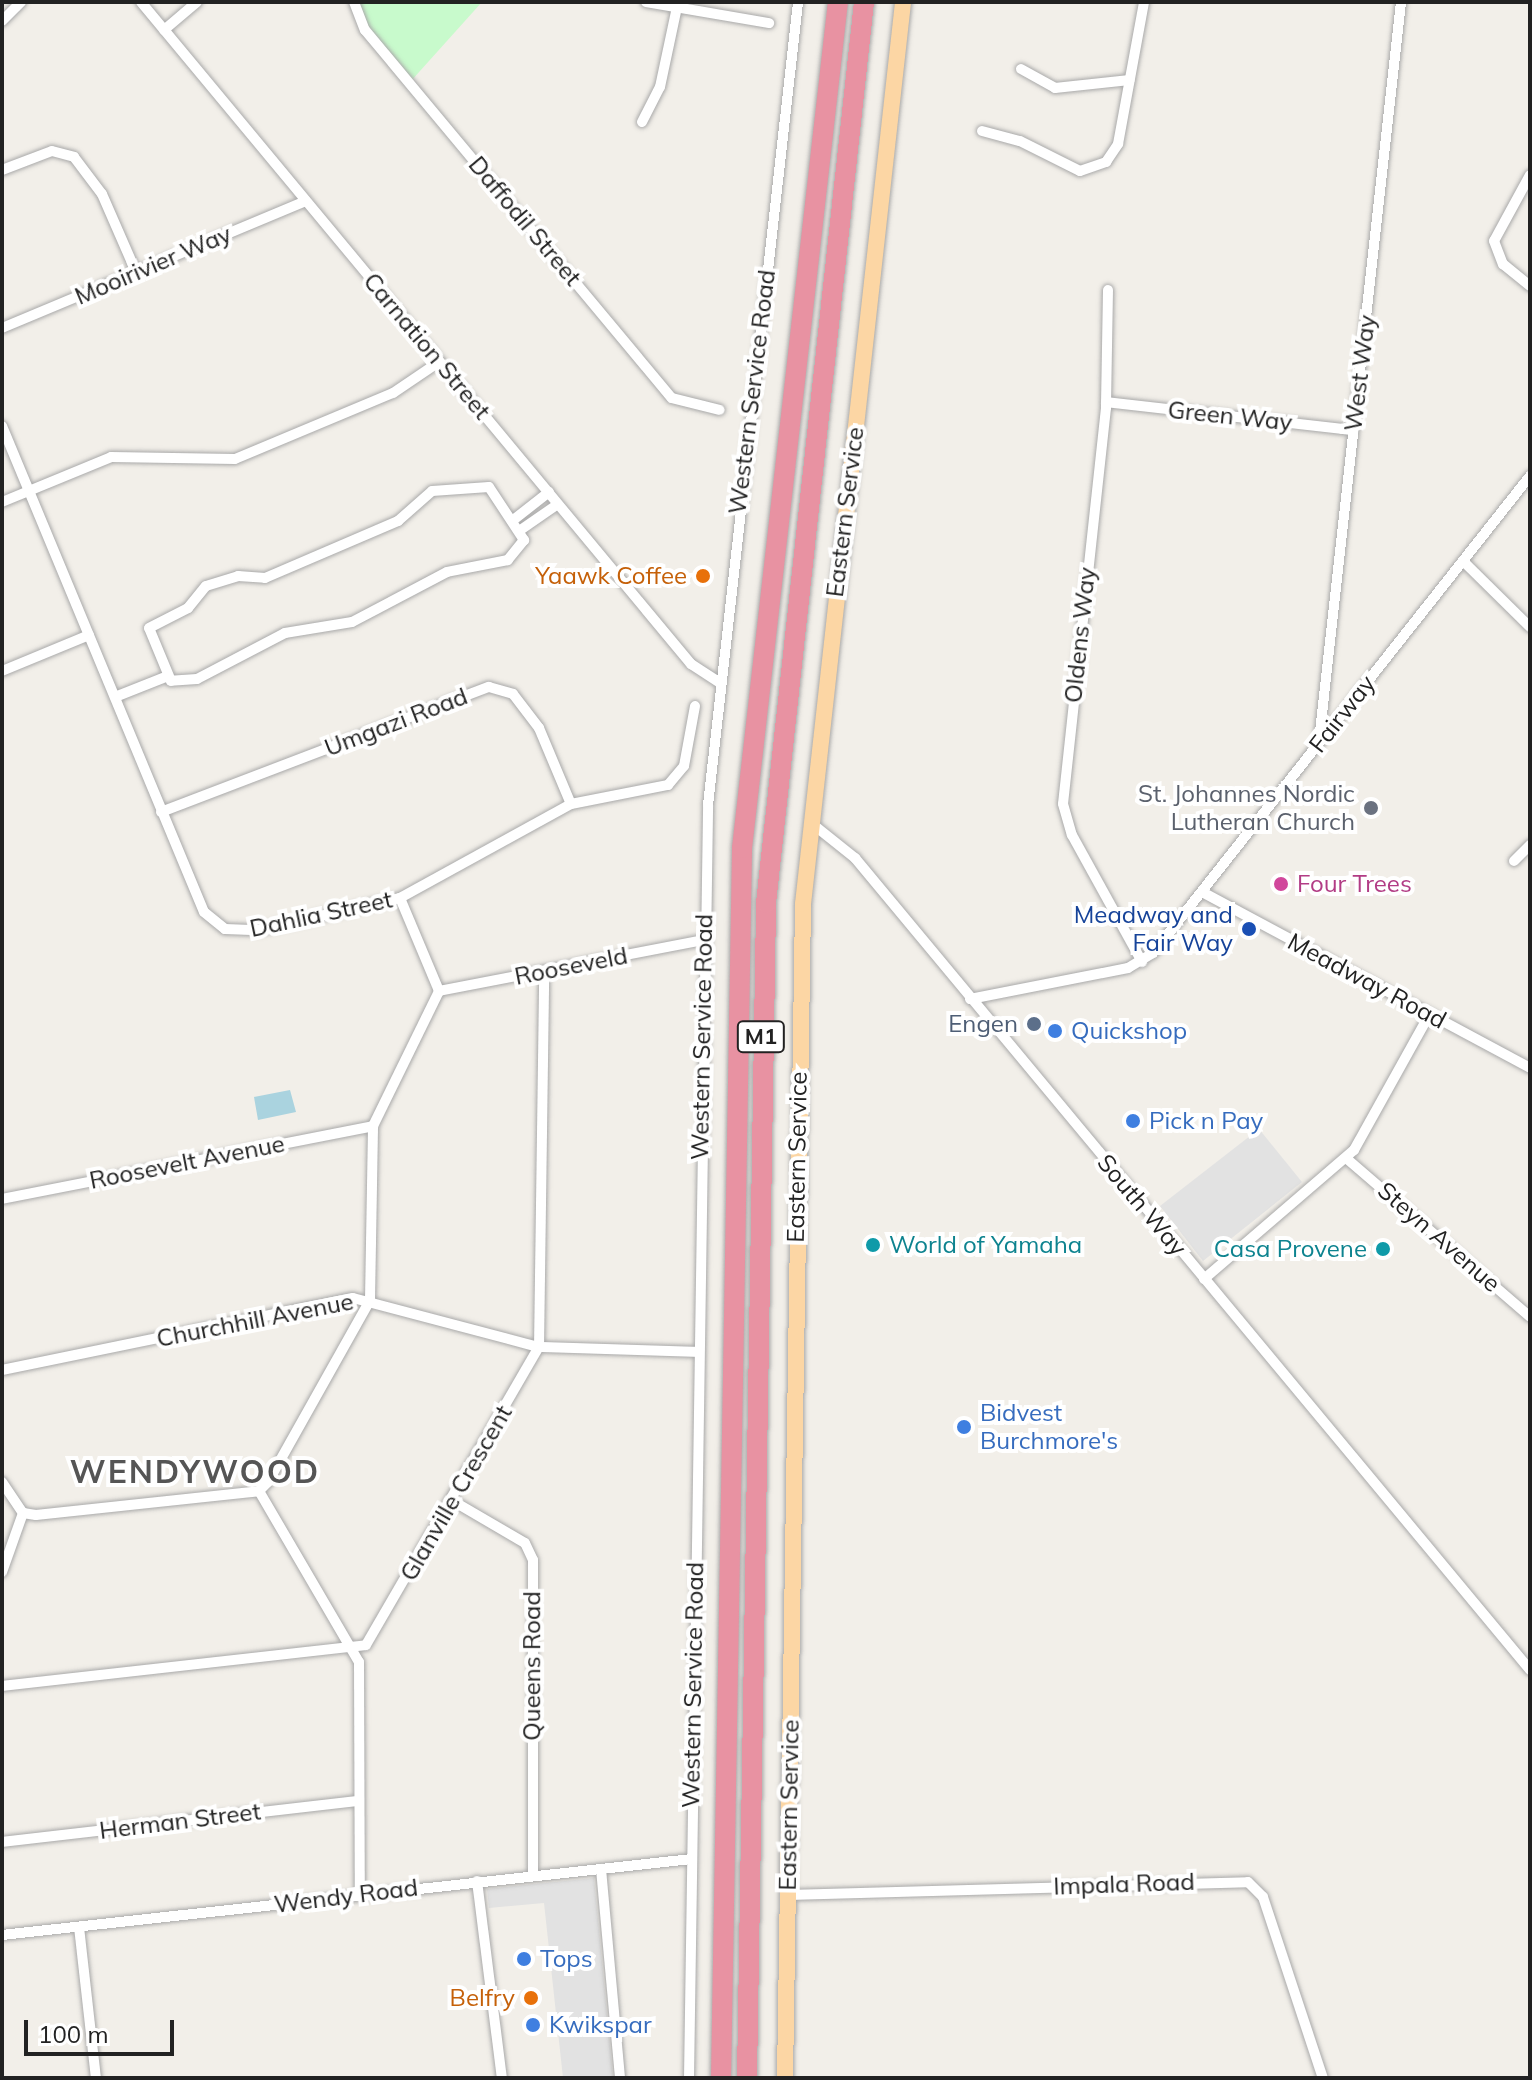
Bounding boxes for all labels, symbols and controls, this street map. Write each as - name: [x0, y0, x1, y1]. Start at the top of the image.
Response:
- street label: Daffodil Street: [463, 150, 587, 292]
- street label: Mooirivier Way: [71, 219, 235, 311]
- street label: Carnation Street: [357, 267, 497, 425]
- street label: Western Service Road: [723, 268, 781, 516]
- street label: West Way: [1339, 313, 1381, 433]
- street label: Green Way: [1166, 395, 1294, 437]
- street label: Eastern Service: [820, 425, 870, 599]
- place label: Yaawk Coffee: [535, 562, 687, 590]
- street label: Oldens Way: [1059, 566, 1101, 704]
- marker: Yaawk Coffee: [694, 567, 712, 585]
- street label: Fairway: [1303, 670, 1381, 758]
- street label: Umgazi Road: [320, 682, 472, 762]
- place label: St. Johannes Nordic Lutheran Church: [1138, 780, 1355, 836]
- marker: St. Johannes Nordic Lutheran Church: [1362, 799, 1380, 817]
- place label: Four Trees: [1297, 870, 1412, 898]
- marker: Four Trees: [1272, 875, 1290, 893]
- street label: Dahlia Street: [247, 885, 395, 943]
- place label: Meadway and Fair Way: [1074, 901, 1233, 957]
- street label: Western Service Road: [685, 914, 719, 1160]
- marker: Meadway and Fair Way: [1240, 920, 1258, 938]
- street label: Meadway Road: [1283, 927, 1451, 1035]
- street label: Rooseveld: [512, 941, 630, 991]
- place label: Engen: [948, 1010, 1018, 1038]
- marker: Engen: [1025, 1015, 1043, 1033]
- place label: Quickshop: [1071, 1017, 1187, 1045]
- road number: M1: [735, 1019, 787, 1055]
- marker: Quickshop: [1046, 1022, 1064, 1040]
- street label: Eastern Service: [781, 1071, 813, 1243]
- place label: Pick n Pay: [1149, 1107, 1263, 1135]
- marker: Pick n Pay: [1124, 1112, 1142, 1130]
- street label: Roosevelt Avenue: [87, 1129, 287, 1195]
- street label: South Way: [1091, 1148, 1193, 1262]
- street label: Steyn Avenue: [1372, 1176, 1506, 1298]
- place label: World of Yamaha: [889, 1231, 1082, 1259]
- place label: Casa Provene: [1214, 1235, 1367, 1263]
- marker: World of Yamaha: [864, 1236, 882, 1254]
- marker: Casa Provene: [1374, 1240, 1392, 1258]
- street label: Churchhill Avenue: [154, 1287, 356, 1353]
- place label: Bidvest Burchmore's: [980, 1399, 1118, 1455]
- street label: Glanville Crescent: [394, 1400, 518, 1586]
- marker: Bidvest Burchmore's: [955, 1418, 973, 1436]
- district label: WENDYWOOD: [70, 1452, 320, 1490]
- street label: Western Service Road: [676, 1562, 710, 1808]
- street label: Queens Road: [518, 1591, 546, 1741]
- street label: Eastern Service: [773, 1719, 805, 1891]
- street label: Herman Street: [98, 1797, 262, 1845]
- street label: Impala Road: [1053, 1867, 1195, 1901]
- street label: Wendy Road: [272, 1873, 420, 1919]
- place label: Tops: [540, 1945, 593, 1973]
- marker: Tops: [515, 1950, 533, 1968]
- place label: Belfry: [450, 1984, 515, 2012]
- marker: Belfry: [522, 1989, 540, 2007]
- scale bar: [28, 2004, 178, 2054]
- place label: Kwikspar: [549, 2011, 652, 2039]
- marker: Kwikspar: [524, 2016, 542, 2034]
- text: 100 m: [38, 2019, 109, 2049]

